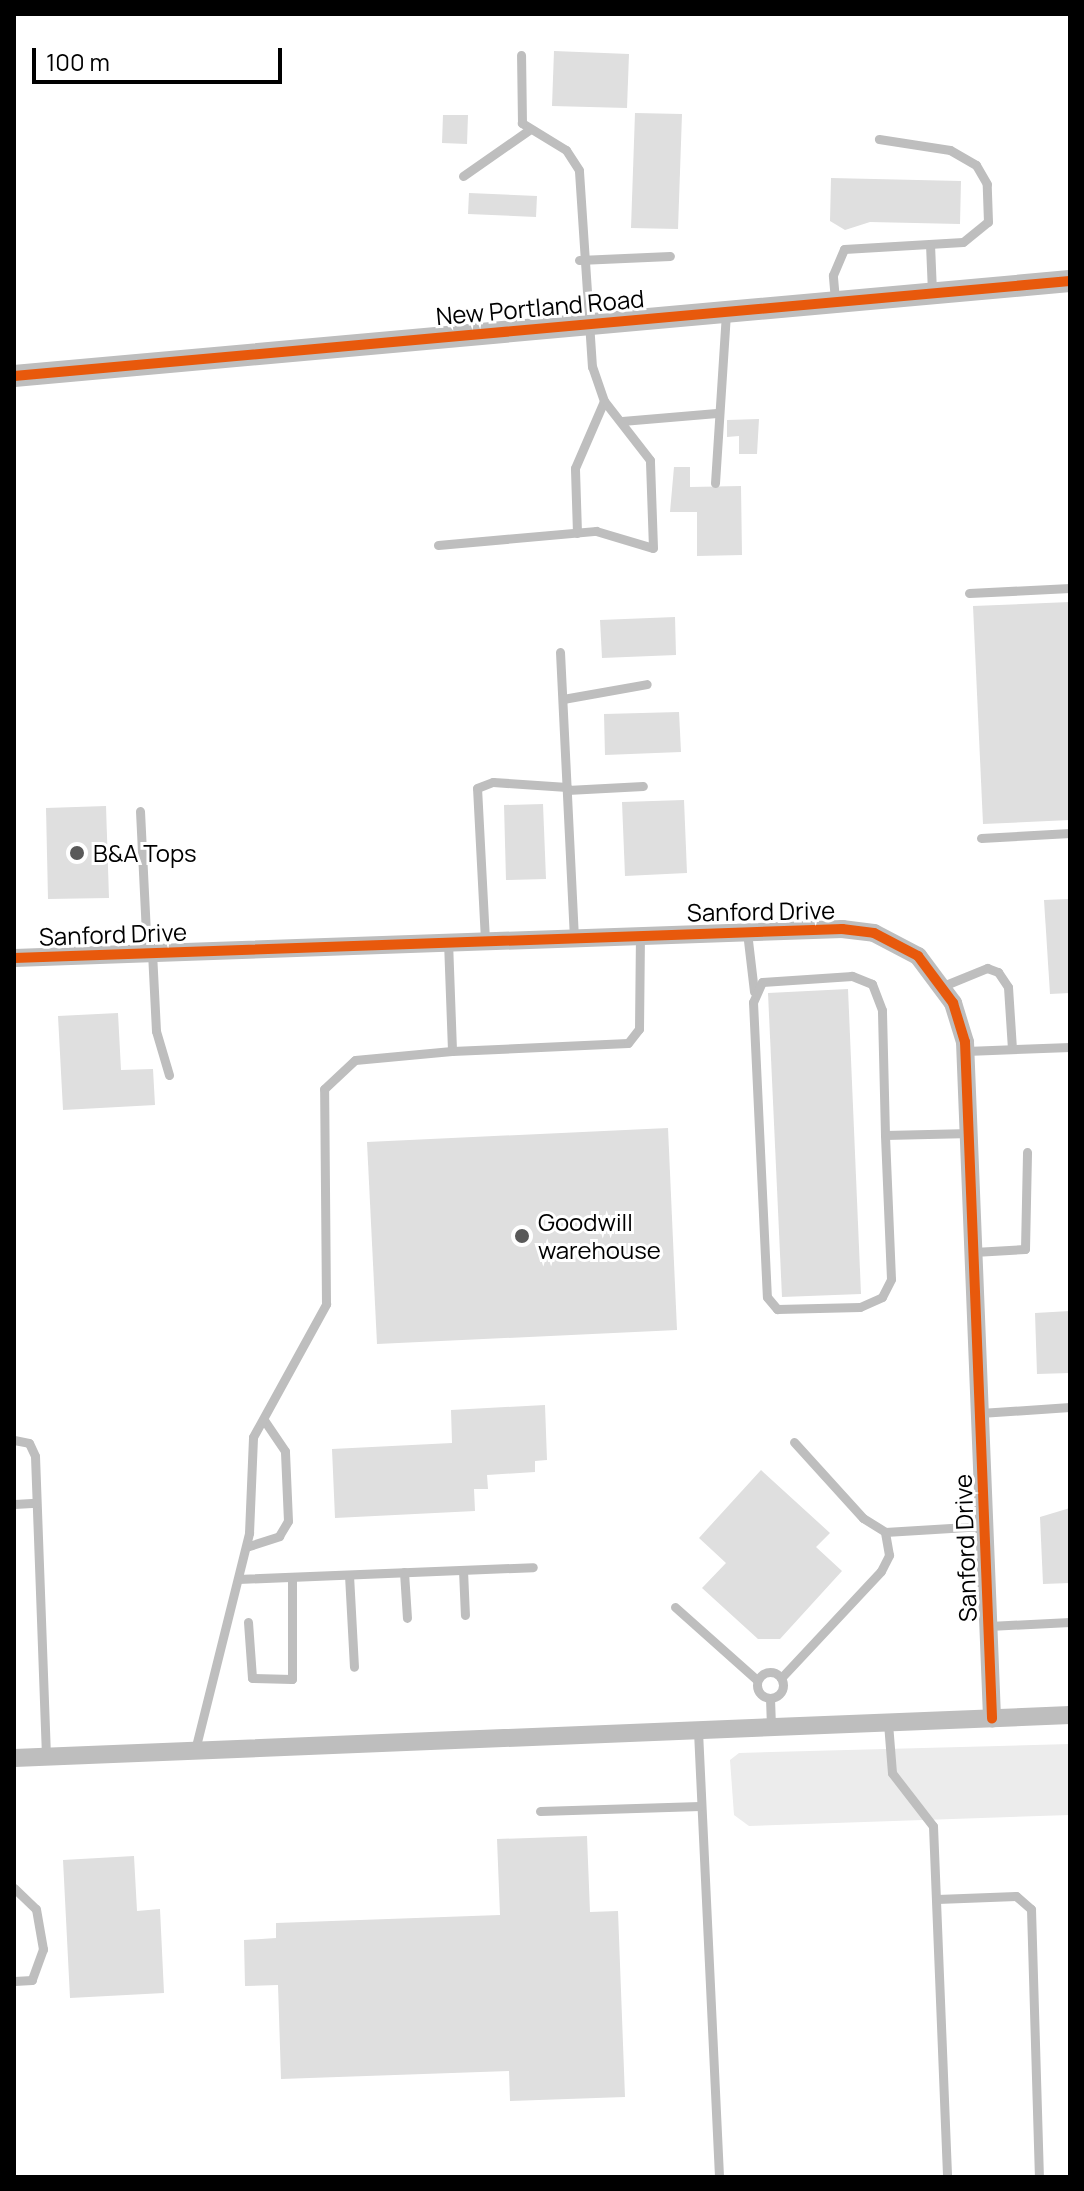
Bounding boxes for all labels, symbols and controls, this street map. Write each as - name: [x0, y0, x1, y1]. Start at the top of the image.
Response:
- scale bar: [36, 32, 286, 82]
- text: 100 m: [46, 45, 110, 78]
- street label: New Portland Road: [435, 284, 645, 330]
- place label: B&A Tops: [93, 839, 197, 867]
- marker: B&A Tops: [68, 844, 86, 862]
- street label: Sanford Drive: [687, 895, 835, 927]
- street label: Sanford Drive: [38, 917, 188, 951]
- place label: Goodwill warehouse: [538, 1208, 661, 1264]
- marker: Goodwill warehouse: [513, 1227, 531, 1245]
- street label: Sanford Drive: [948, 1473, 982, 1623]

